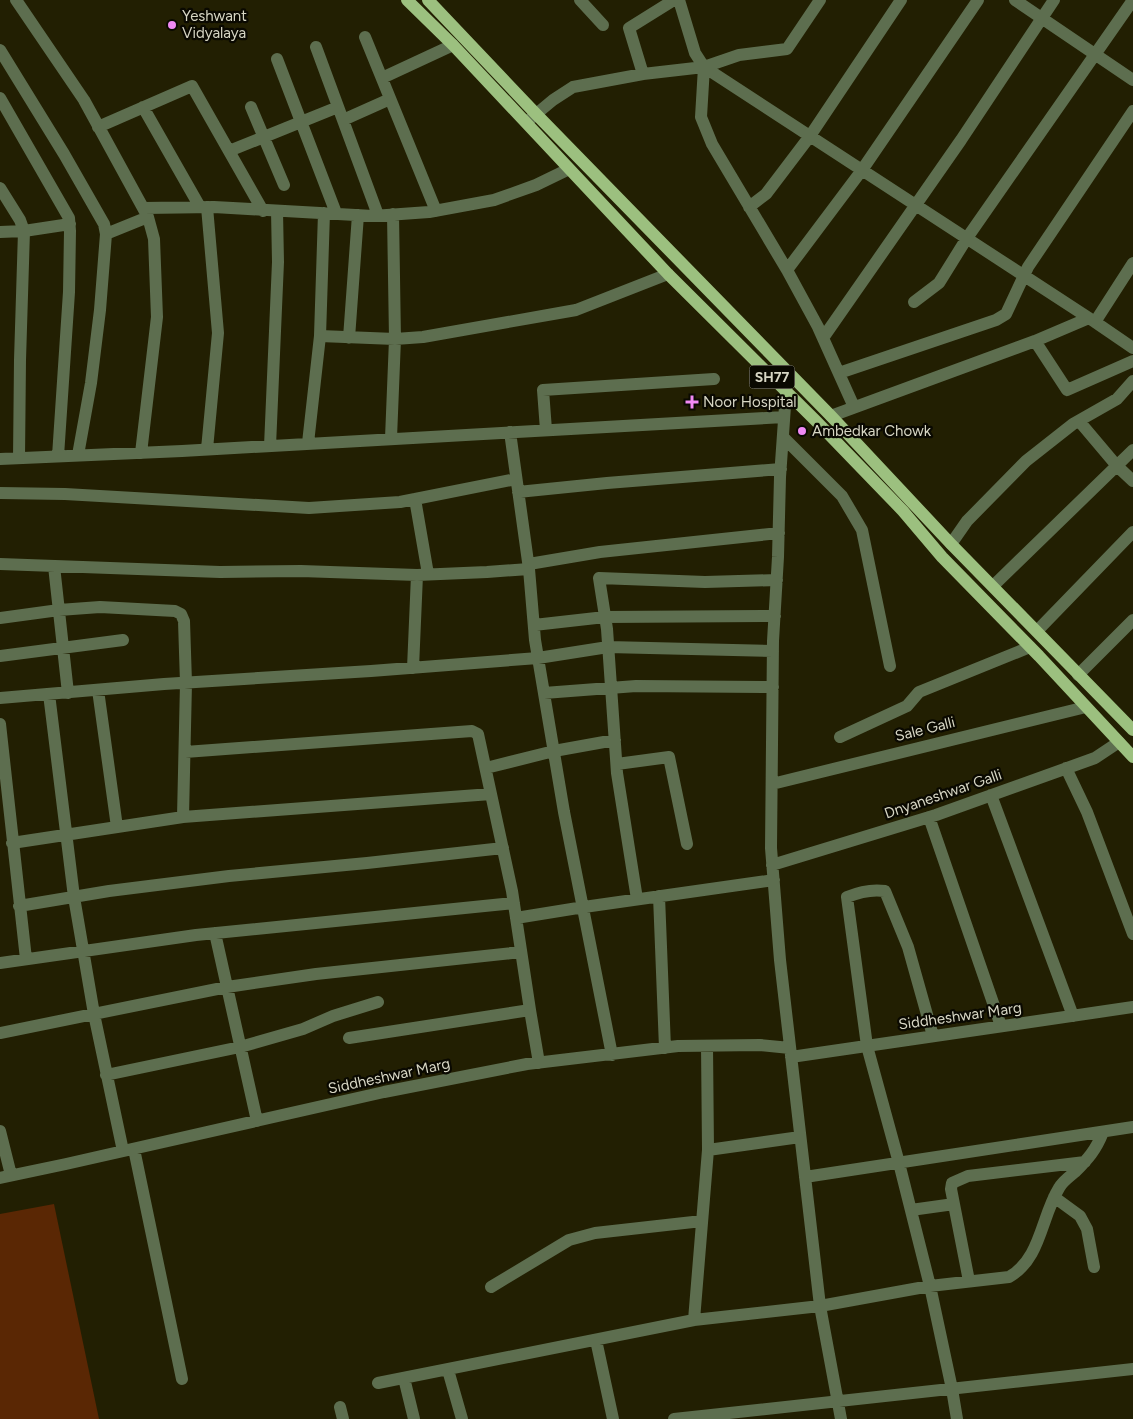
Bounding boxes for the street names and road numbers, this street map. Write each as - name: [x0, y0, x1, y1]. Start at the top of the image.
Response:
- road number: SH77: [750, 366, 794, 388]
- street label: Sale Galli: [893, 713, 957, 745]
- street label: Dnyaneshwar Galli: [882, 765, 1004, 823]
- street label: Siddheshwar Marg: [897, 998, 1023, 1034]
- street label: Siddheshwar Marg: [326, 1054, 452, 1098]

